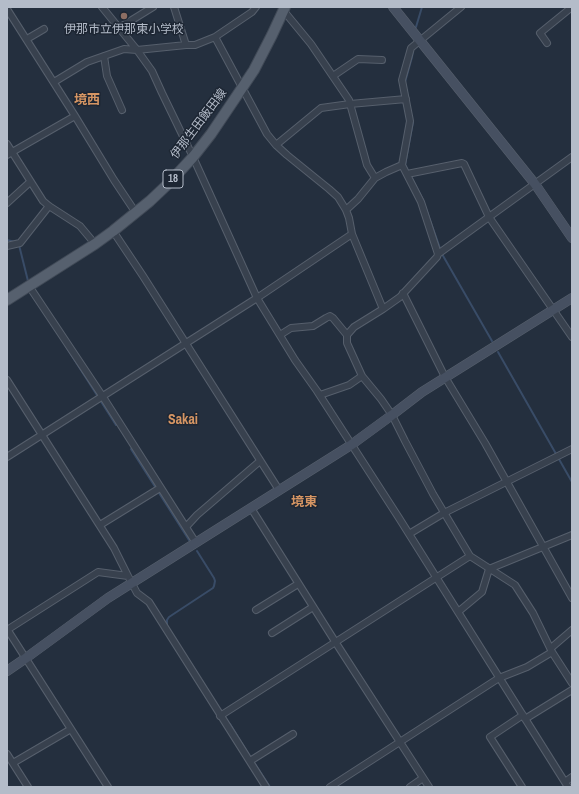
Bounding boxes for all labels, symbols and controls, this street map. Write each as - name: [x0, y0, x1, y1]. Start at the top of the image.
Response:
- marker: 伊那市立伊那東小学校: [119, 11, 129, 21]
- place label: 伊那市立伊那東小学校: [64, 23, 184, 37]
- street label: 伊那生田飯田線: [168, 86, 230, 162]
- district label: 境西: [74, 93, 100, 109]
- road number: 18: [163, 170, 183, 188]
- district label: Sakai: [168, 412, 198, 428]
- district label: 境東: [291, 495, 317, 511]

